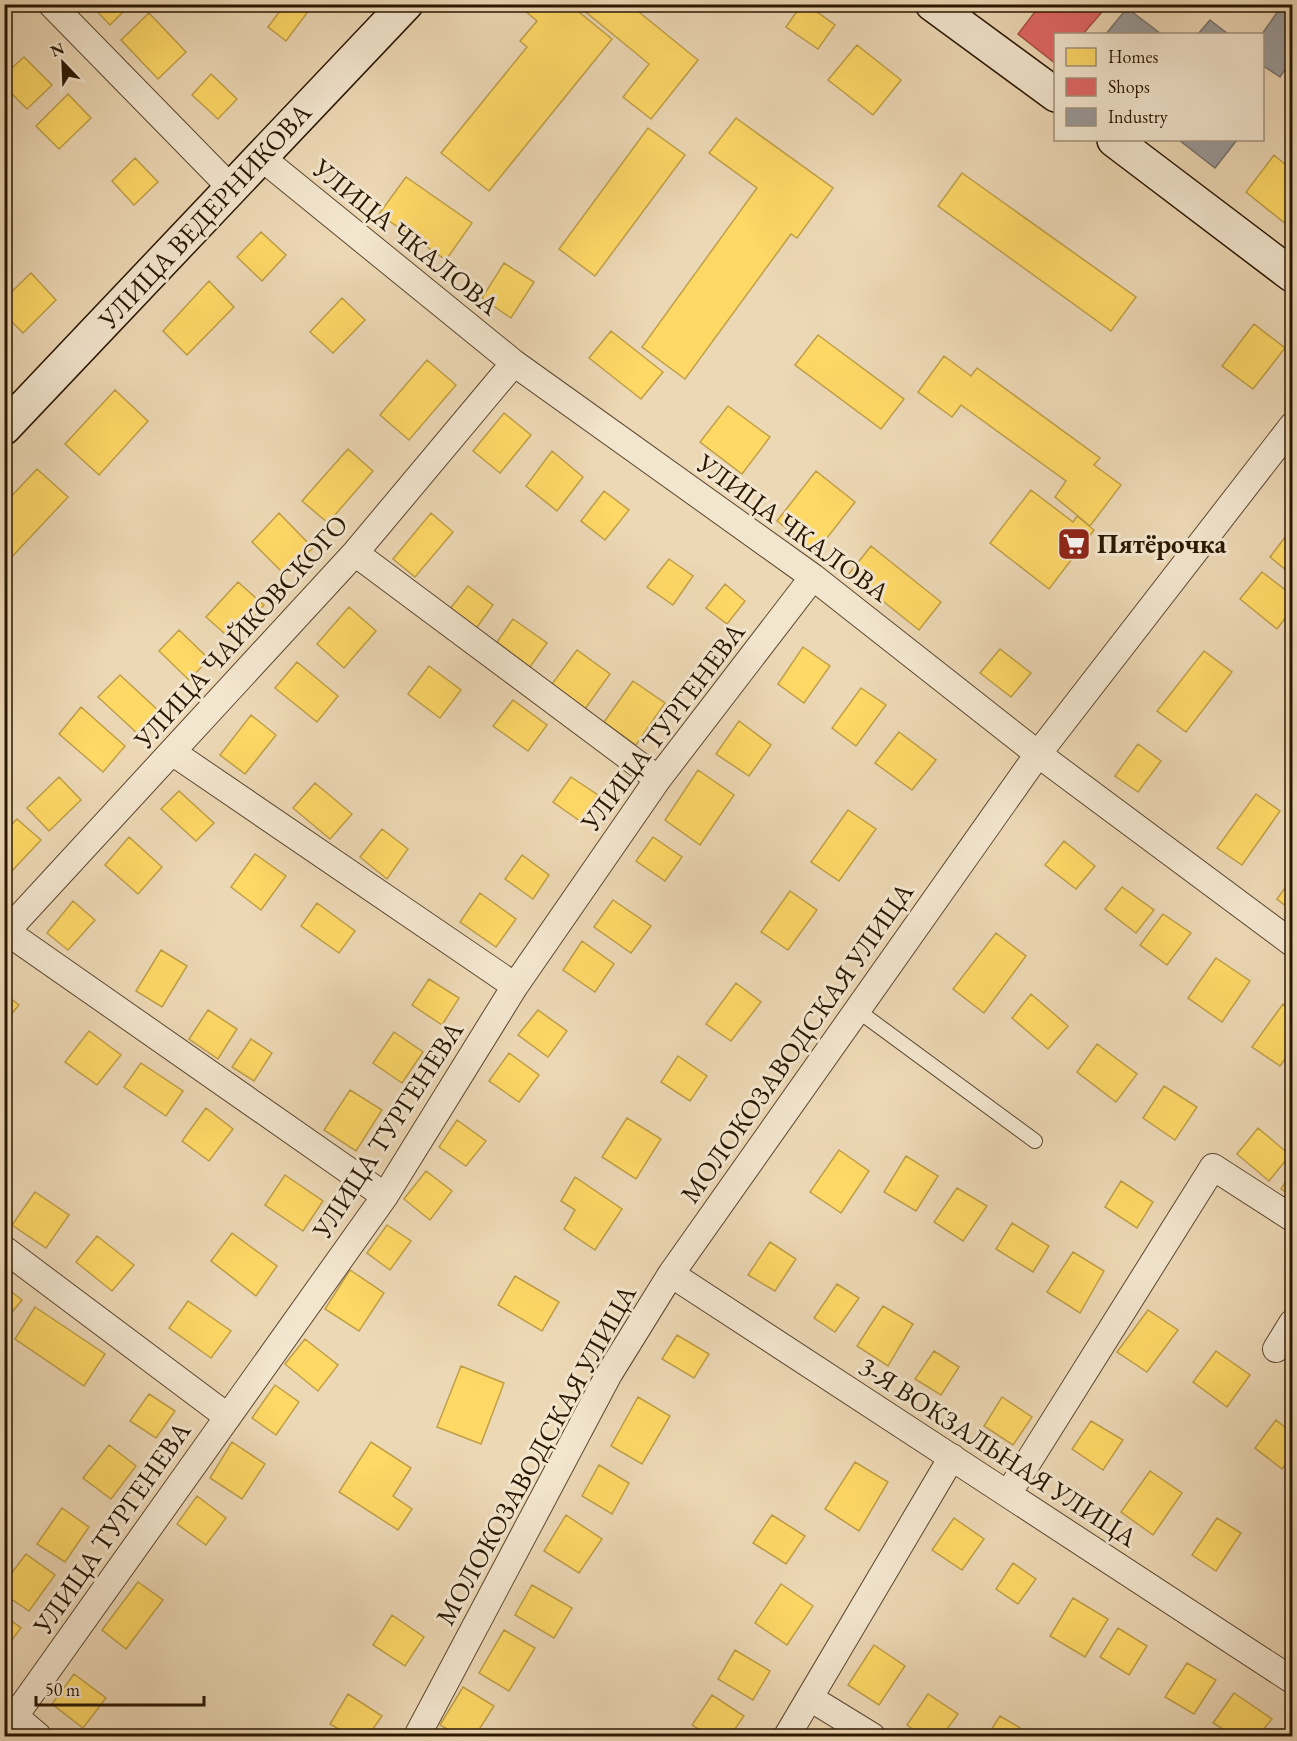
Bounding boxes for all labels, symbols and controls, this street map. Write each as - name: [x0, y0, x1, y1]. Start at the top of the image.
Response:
- north arrow: [33, 33, 93, 93]
- legend: [1054, 33, 1264, 141]
- text: N: [47, 37, 67, 62]
- text: Homes: [1108, 45, 1159, 68]
- text: Shops: [1108, 75, 1150, 98]
- street label: УЛИЦА ВЕДЕРНИКОВА: [90, 95, 319, 337]
- text: Industry: [1108, 105, 1168, 128]
- street label: УЛИЦА ЧКАЛОВА: [305, 150, 507, 323]
- street label: УЛИЦА ЧКАЛОВА: [689, 445, 897, 610]
- street label: УЛИЦА ЧАЙКОВСКОГО: [125, 507, 355, 757]
- supermarket icon: Пятёрочка: [1056, 526, 1092, 562]
- place label: Пятёрочка: [1097, 526, 1226, 561]
- street label: УЛИЦА ТУРГЕНЕВА: [572, 615, 753, 839]
- street label: МОЛОКОЗАВОДСКАЯ УЛИЦА: [672, 875, 921, 1210]
- street label: УЛИЦА ТУРГЕНЕВА: [304, 1014, 471, 1246]
- street label: МОЛОКОЗАВОДСКАЯ УЛИЦА: [427, 1278, 644, 1631]
- street label: 3-Я ВОКЗАЛЬНАЯ УЛИЦА: [853, 1349, 1144, 1555]
- street label: УЛИЦА ТУРГЕНЕВА: [24, 1414, 198, 1642]
- scale bar: [36, 1669, 204, 1707]
- text: 50 m: [45, 1678, 80, 1701]

